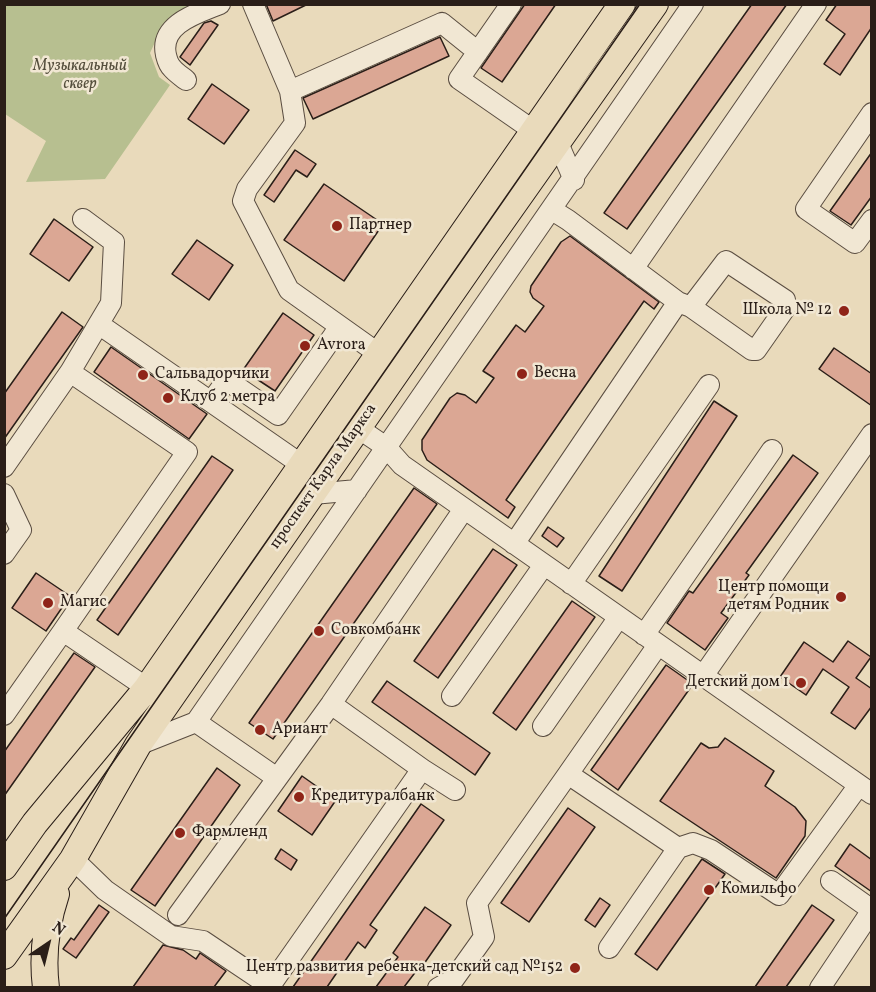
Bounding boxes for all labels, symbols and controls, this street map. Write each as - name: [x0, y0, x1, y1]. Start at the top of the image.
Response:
- park label: Музыкальный сквер: [33, 57, 127, 95]
- place label: Партнер: [349, 216, 412, 236]
- marker: Партнер: [330, 219, 344, 233]
- place label: Школа № 12: [742, 301, 832, 321]
- marker: Школа № 12: [837, 304, 851, 318]
- place label: Avrora: [317, 336, 366, 356]
- marker: Avrora: [298, 339, 312, 353]
- place label: Весна: [534, 364, 576, 384]
- place label: Сальвадорчики: [155, 365, 269, 385]
- marker: Весна: [515, 367, 529, 381]
- marker: Сальвадорчики: [136, 368, 150, 382]
- place label: Клуб 2 метра: [180, 388, 275, 408]
- marker: Клуб 2 метра: [161, 391, 175, 405]
- street label: проспект Карла Маркса: [266, 401, 382, 553]
- place label: Центр помощи детям Родник: [718, 578, 829, 616]
- marker: Центр помощи детям Родник: [834, 590, 848, 604]
- place label: Магис: [60, 593, 107, 613]
- marker: Магис: [41, 596, 55, 610]
- place label: Совкомбанк: [331, 621, 420, 641]
- marker: Совкомбанк: [312, 624, 326, 638]
- place label: Детский дом 1: [686, 673, 789, 693]
- marker: Детский дом 1: [794, 676, 808, 690]
- place label: Ариант: [272, 720, 328, 740]
- marker: Ариант: [253, 723, 267, 737]
- place label: Кредитуралбанк: [311, 787, 435, 807]
- marker: Кредитуралбанк: [292, 790, 306, 804]
- place label: Фармленд: [192, 823, 267, 843]
- marker: Фармленд: [173, 826, 187, 840]
- place label: Комильфо: [721, 880, 796, 900]
- marker: Комильфо: [702, 883, 716, 897]
- north arrow: [18, 914, 78, 974]
- text: N: [47, 917, 69, 942]
- place label: Центр развития ребенка-детский сад №152: [246, 958, 563, 978]
- marker: Центр развития ребенка-детский сад №152: [568, 961, 582, 975]

